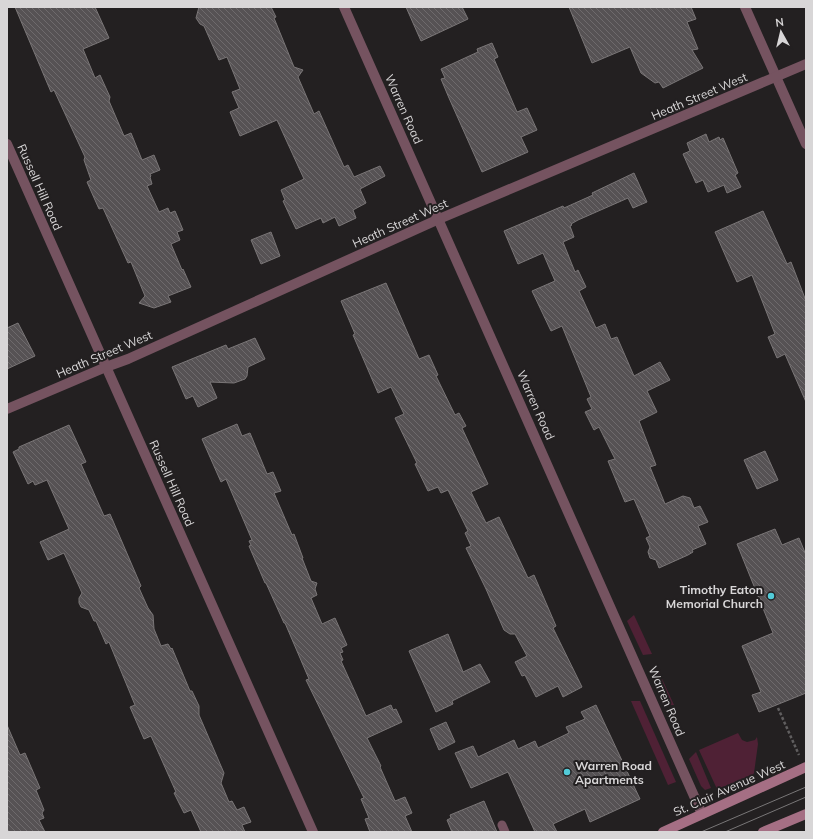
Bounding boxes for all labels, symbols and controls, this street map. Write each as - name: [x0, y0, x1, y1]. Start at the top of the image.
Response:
- north arrow: [761, 12, 801, 52]
- text: N: [775, 15, 785, 30]
- street label: Heath Street West: [649, 69, 749, 123]
- street label: Warren Road: [382, 72, 426, 146]
- street label: Russell Hill Road: [14, 142, 66, 232]
- street label: Heath Street West: [350, 195, 450, 251]
- street label: Heath Street West: [54, 327, 154, 381]
- street label: Warren Road: [514, 368, 558, 442]
- street label: Russell Hill Road: [146, 438, 198, 528]
- place label: Timothy Eaton Memorial Church: [666, 582, 763, 611]
- marker: Timothy Eaton Memorial Church: [766, 591, 776, 601]
- street label: Warren Road: [646, 664, 688, 738]
- street label: St. Clair Avenue West: [671, 757, 787, 819]
- place label: Warren Road Apartments: [575, 758, 652, 787]
- marker: Warren Road Apartments: [562, 767, 572, 777]

